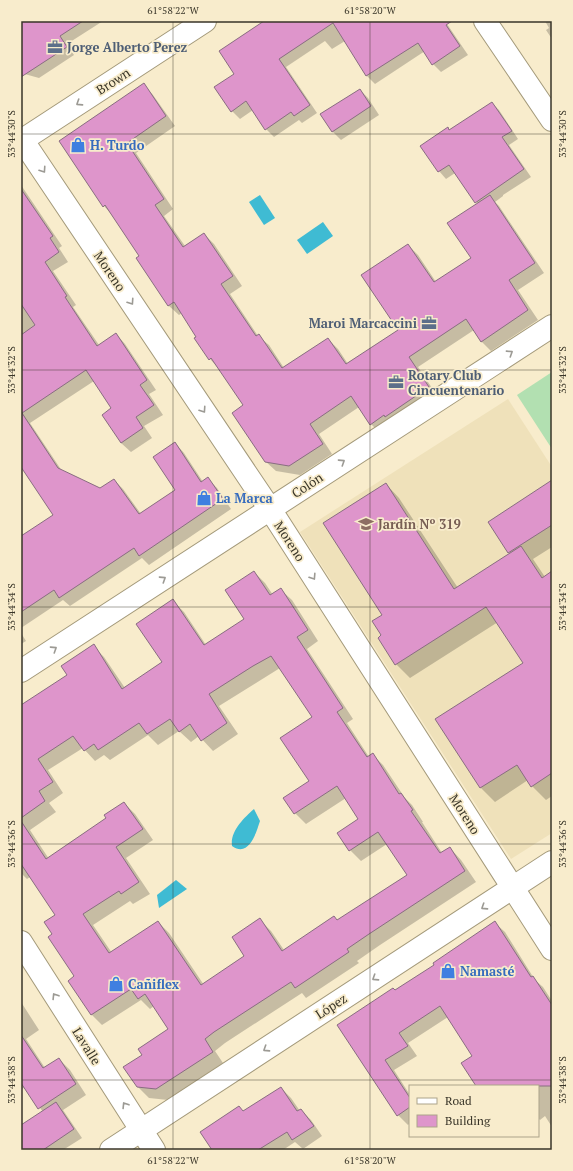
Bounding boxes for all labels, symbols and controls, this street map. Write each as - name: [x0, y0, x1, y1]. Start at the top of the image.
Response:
- text: 61°58'22"W: [147, 4, 199, 17]
- text: 61°58'20"W: [344, 4, 396, 17]
- office icon: Jorge Alberto Perez: [46, 38, 64, 56]
- place label: Jorge Alberto Perez: [67, 38, 188, 56]
- street label: Brown: [92, 63, 134, 99]
- one-way arrow: [76, 99, 83, 106]
- text: 33°44'30"S: [5, 110, 18, 158]
- text: 33°44'30"S: [556, 110, 569, 158]
- shop icon: H. Turdo: [69, 136, 87, 154]
- place label: H. Turdo: [90, 136, 145, 154]
- one-way arrow: [38, 166, 45, 173]
- street label: Moreno: [90, 247, 130, 295]
- one-way arrow: [126, 297, 133, 304]
- place label: Maroi Marcaccini: [309, 314, 417, 332]
- office icon: Maroi Marcaccini: [420, 314, 438, 332]
- text: 33°44'32"S: [5, 346, 18, 394]
- text: 33°44'32"S: [556, 346, 569, 394]
- one-way arrow: [506, 350, 513, 358]
- place label: Rotary Club Cincuentenario: [408, 366, 505, 399]
- office icon: Rotary Club Cincuentenario: [387, 373, 405, 391]
- one-way arrow: [198, 405, 205, 412]
- one-way arrow: [338, 459, 345, 467]
- street label: Colón: [288, 468, 326, 502]
- shop icon: La Marca: [195, 489, 213, 507]
- place label: La Marca: [216, 489, 274, 507]
- school or university icon: Jardín Nº 319: [357, 515, 375, 533]
- place label: Jardín Nº 319: [378, 515, 461, 533]
- street label: Moreno: [270, 517, 310, 565]
- one-way arrow: [308, 573, 316, 580]
- one-way arrow: [159, 576, 166, 583]
- text: 33°44'34"S: [5, 583, 18, 631]
- text: 33°44'34"S: [556, 583, 569, 631]
- one-way arrow: [50, 647, 57, 654]
- street label: Moreno: [445, 790, 485, 838]
- text: 33°44'36"S: [5, 820, 18, 868]
- text: 33°44'36"S: [556, 820, 569, 868]
- one-way arrow: [481, 902, 488, 909]
- shop icon: Namasté: [439, 962, 457, 980]
- place label: Namasté: [460, 962, 514, 980]
- one-way arrow: [372, 973, 379, 980]
- shop icon: Cañiflex: [107, 975, 125, 993]
- place label: Cañiflex: [128, 975, 180, 993]
- street label: López: [312, 989, 350, 1023]
- one-way arrow: [52, 993, 60, 1000]
- street label: Lavalle: [68, 1024, 106, 1068]
- one-way arrow: [264, 1044, 271, 1051]
- text: 33°44'38"S: [5, 1056, 18, 1104]
- text: 33°44'38"S: [556, 1056, 569, 1104]
- legend: [409, 1085, 539, 1137]
- text: Road: [445, 1093, 472, 1108]
- one-way arrow: [122, 1102, 130, 1109]
- text: Building: [445, 1113, 491, 1128]
- text: 61°58'22"W: [147, 1154, 199, 1167]
- text: 61°58'20"W: [344, 1154, 396, 1167]

